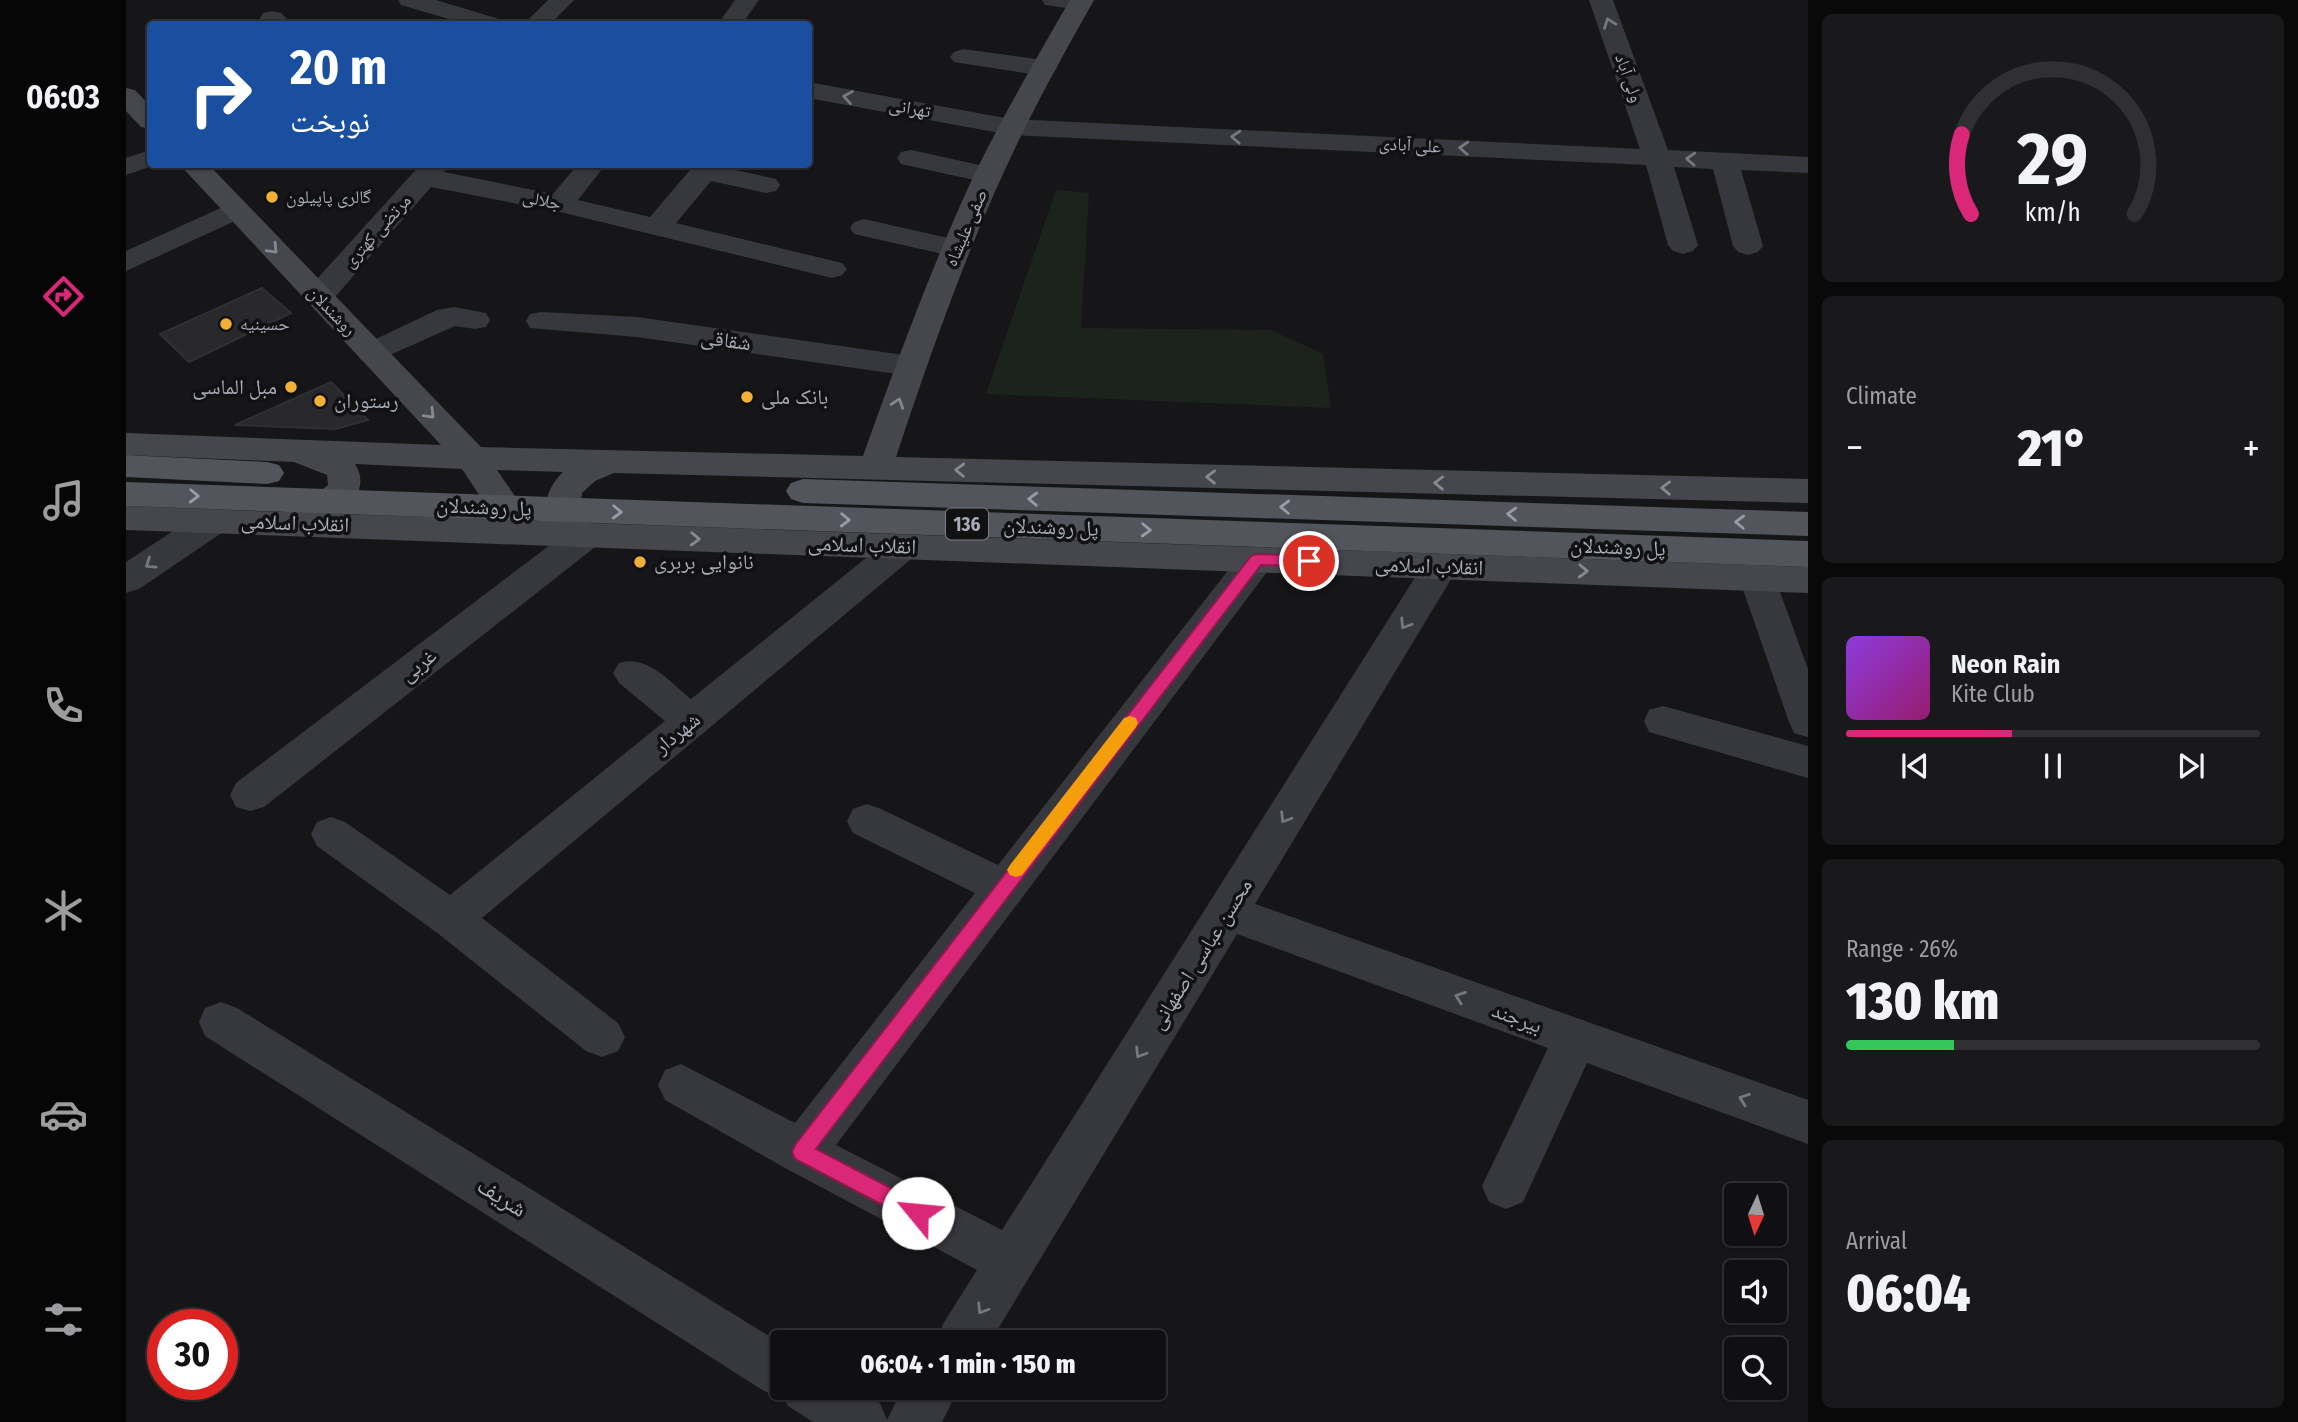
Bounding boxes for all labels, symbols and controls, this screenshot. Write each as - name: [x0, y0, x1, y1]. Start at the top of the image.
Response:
- one-way arrow: [1603, 18, 1617, 30]
- text: 20 m: [290, 38, 387, 97]
- icon: right: [175, 49, 266, 140]
- street label: ولی آباد: [1610, 51, 1648, 105]
- text: 06:03: [26, 78, 100, 116]
- one-way arrow: [842, 90, 854, 105]
- street label: تهرانی: [887, 94, 933, 122]
- text: نوبخت: [290, 102, 370, 140]
- text: 29: [2017, 116, 2088, 203]
- one-way arrow: [1231, 130, 1242, 145]
- street label: علی آبادی: [1378, 132, 1442, 158]
- one-way arrow: [1458, 140, 1469, 155]
- one-way arrow: [1685, 151, 1696, 166]
- street label: جلالی: [521, 185, 563, 215]
- place label: گالری پاپیلون: [286, 186, 372, 208]
- street label: صفی علیشاه: [940, 186, 992, 270]
- marker: گالری پاپیلون: [264, 189, 280, 205]
- street label: مرتضی کهتری: [338, 190, 416, 272]
- text: km/h: [2025, 198, 2081, 228]
- one-way arrow: [264, 241, 277, 254]
- icon: directions: [39, 272, 88, 321]
- street label: روشندلان: [303, 281, 361, 341]
- place label: حسینیه: [240, 313, 290, 335]
- marker: حسینیه: [218, 316, 234, 332]
- street label: شقاقی: [699, 324, 753, 356]
- place label: مبل الماسی: [192, 374, 277, 400]
- marker: مبل الماسی: [283, 379, 299, 395]
- text: Climate: [1846, 382, 1917, 410]
- place label: بانک ملی: [761, 384, 828, 410]
- place label: رستوران: [334, 388, 399, 414]
- marker: بانک ملی: [739, 389, 755, 405]
- marker: رستوران: [312, 393, 328, 409]
- one-way arrow: [890, 397, 904, 410]
- one-way arrow: [421, 406, 434, 419]
- text: 21°: [2018, 417, 2088, 480]
- text: −: [1846, 425, 1863, 471]
- text: +: [2243, 425, 2260, 471]
- one-way arrow: [954, 462, 964, 478]
- one-way arrow: [1206, 469, 1216, 485]
- one-way arrow: [1433, 475, 1444, 490]
- icon: music: [39, 476, 88, 525]
- one-way arrow: [1661, 480, 1671, 496]
- one-way arrow: [189, 489, 200, 504]
- one-way arrow: [1027, 491, 1038, 506]
- street label: پل روشندلان: [436, 492, 532, 522]
- one-way arrow: [1279, 499, 1290, 515]
- one-way arrow: [612, 504, 623, 519]
- one-way arrow: [1507, 507, 1518, 522]
- street label: انقلاب اسلامی: [240, 508, 350, 538]
- road number: 136: [946, 509, 988, 540]
- one-way arrow: [840, 512, 851, 527]
- street label: پل روشندلان: [1003, 512, 1099, 542]
- one-way arrow: [1734, 514, 1745, 529]
- one-way arrow: [1140, 523, 1151, 538]
- street label: انقلاب اسلامی: [807, 530, 917, 560]
- one-way arrow: [690, 531, 701, 546]
- pin: [1279, 531, 1339, 591]
- street label: پل روشندلان: [1570, 532, 1666, 562]
- icon: arrive: [1290, 542, 1328, 580]
- place label: نانوایی بربری: [654, 549, 754, 575]
- street label: انقلاب اسلامی: [1374, 551, 1484, 581]
- marker: نانوایی بربری: [632, 554, 648, 570]
- one-way arrow: [145, 556, 158, 568]
- one-way arrow: [1578, 564, 1589, 579]
- one-way arrow: [1400, 616, 1413, 629]
- street label: غربی: [395, 642, 442, 687]
- text: Neon Rain: [1951, 649, 2060, 680]
- text: Kite Club: [1951, 680, 2035, 708]
- icon: phone: [39, 681, 88, 730]
- street label: شهردار: [648, 707, 705, 760]
- icon: previous: [1896, 747, 1934, 785]
- icon: pause: [2034, 747, 2072, 785]
- icon: next: [2172, 747, 2210, 785]
- one-way arrow: [1281, 810, 1294, 823]
- street label: محسن عباسی اصفهانی: [1144, 874, 1258, 1034]
- icon: climate: [39, 886, 88, 935]
- text: Range · 26%: [1846, 935, 1958, 963]
- text: 130 km: [1846, 970, 1999, 1033]
- one-way arrow: [1455, 991, 1467, 1005]
- street label: بیرجند: [1488, 997, 1546, 1039]
- one-way arrow: [1135, 1045, 1148, 1058]
- icon: car: [39, 1090, 88, 1139]
- one-way arrow: [1738, 1093, 1750, 1107]
- street label: شریف: [472, 1171, 532, 1223]
- position arrow: [881, 1176, 955, 1250]
- north arrow: [1724, 1183, 1787, 1246]
- map controls: [1724, 1183, 1787, 1400]
- text: Arrival: [1846, 1227, 1907, 1255]
- button: sound: [1724, 1260, 1787, 1323]
- text: 06:04: [1846, 1262, 1971, 1325]
- icon: filters: [39, 1295, 88, 1344]
- one-way arrow: [977, 1301, 990, 1314]
- speed limit sign: 30: [147, 1309, 238, 1400]
- button: search: [1724, 1337, 1787, 1400]
- text: 06:04 · 1 min · 150 m: [860, 1349, 1076, 1380]

